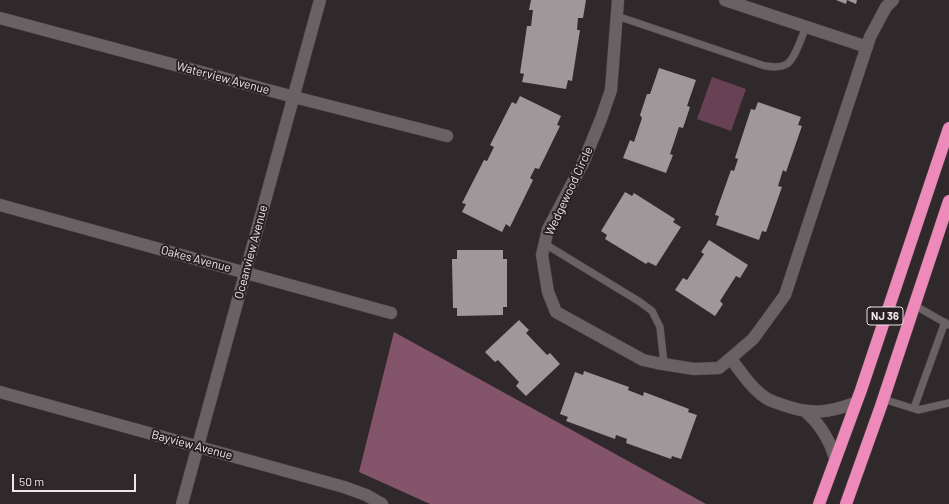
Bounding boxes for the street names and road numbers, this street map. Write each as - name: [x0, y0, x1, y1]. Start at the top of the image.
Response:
- street label: Waterview Avenue: [175, 59, 271, 97]
- street label: Wedgewood Circle: [542, 144, 596, 238]
- street label: Oceanview Avenue: [232, 203, 270, 301]
- street label: Oakes Avenue: [159, 243, 233, 275]
- road number: NJ 36: [867, 307, 903, 325]
- street label: Bayview Avenue: [150, 427, 234, 463]

